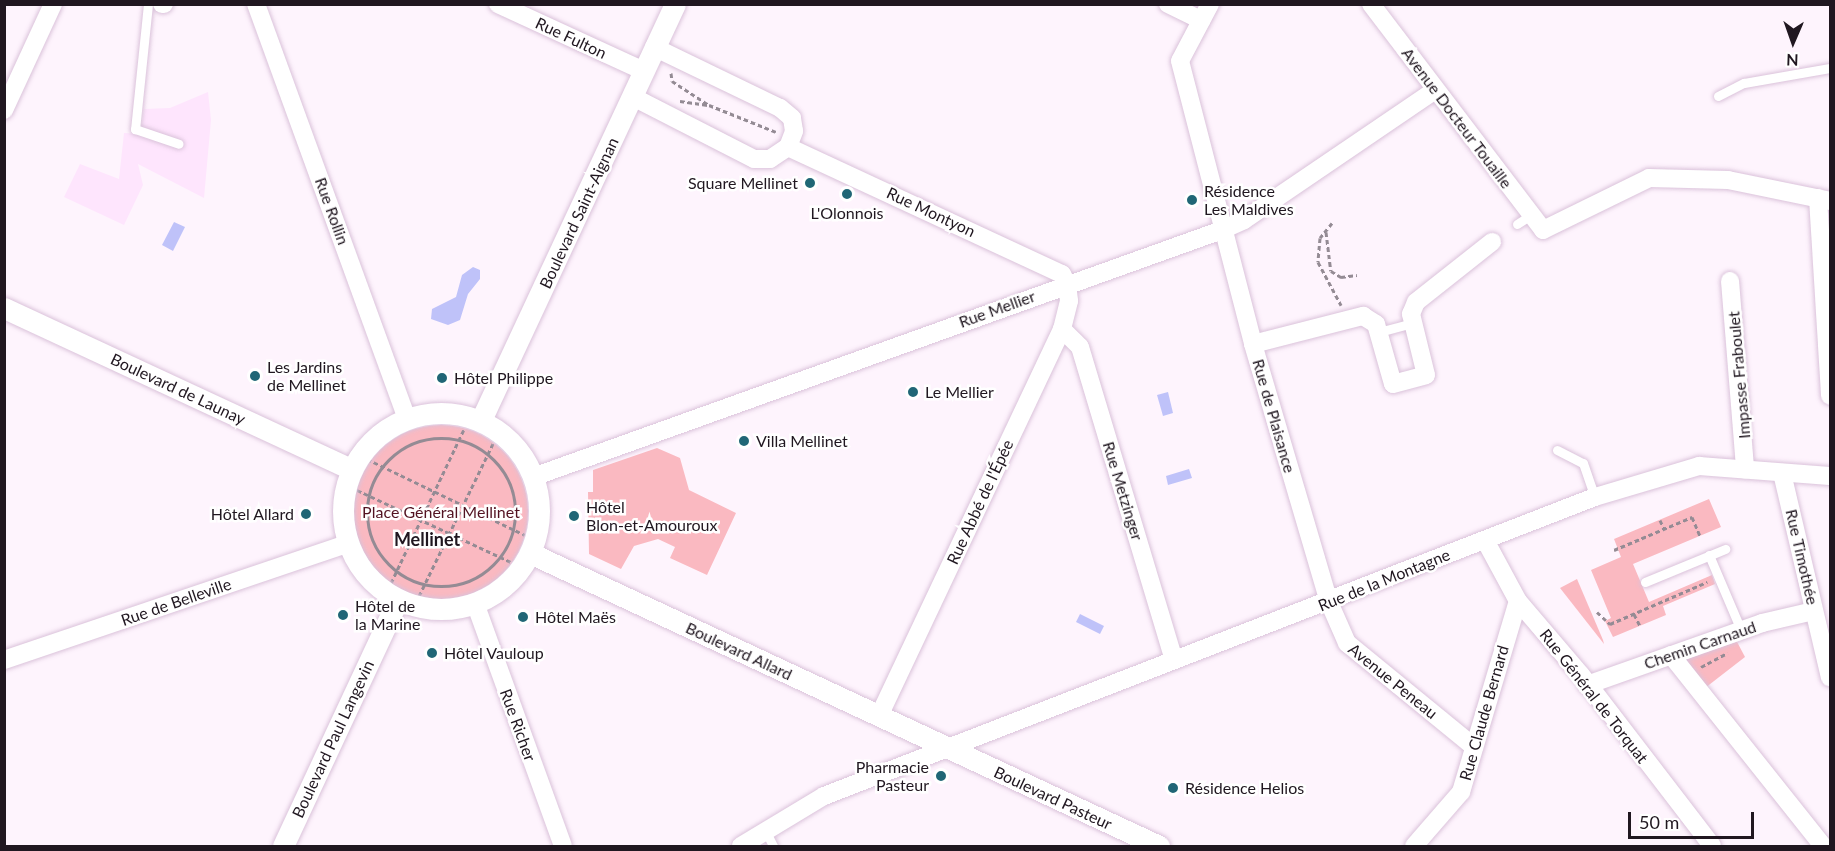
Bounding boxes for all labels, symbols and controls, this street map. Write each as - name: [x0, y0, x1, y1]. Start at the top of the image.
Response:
- north arrow: [1763, 12, 1823, 72]
- street label: Rue Fulton: [533, 13, 609, 63]
- street label: Avenue Docteur Touaille: [1398, 44, 1516, 192]
- text: N: [1786, 51, 1799, 70]
- street label: Boulevard Saint-Aignan: [536, 134, 622, 292]
- place label: Square Mellinet: [688, 173, 798, 193]
- street label: Rue Rollin: [311, 175, 353, 247]
- marker: Square Mellinet: [803, 176, 817, 190]
- place label: Résidence Les Maldives: [1204, 181, 1294, 219]
- street label: Rue Montyon: [884, 183, 978, 241]
- marker: L'Olonnois: [840, 187, 854, 201]
- marker: Résidence Les Maldives: [1185, 193, 1199, 207]
- place label: L'Olonnois: [810, 203, 884, 223]
- street label: Rue Mellier: [956, 286, 1038, 332]
- street label: Impasse Fraboulet: [1724, 311, 1754, 439]
- street label: Boulevard de Launay: [108, 349, 248, 429]
- place label: Les Jardins de Mellinet: [267, 357, 346, 395]
- street label: Rue de Plaisance: [1249, 357, 1299, 475]
- place label: Hôtel Philippe: [454, 368, 553, 388]
- marker: Les Jardins de Mellinet: [248, 369, 262, 383]
- marker: Hôtel Philippe: [435, 371, 449, 385]
- place label: Le Mellier: [925, 382, 994, 402]
- marker: Le Mellier: [906, 385, 920, 399]
- place label: Villa Mellinet: [756, 431, 848, 451]
- marker: Villa Mellinet: [737, 434, 751, 448]
- street label: Rue Abbé de l'Épée: [943, 436, 1017, 568]
- street label: Rue Metzinger: [1099, 439, 1147, 543]
- place label: Hôtel Blon-et-Amouroux: [586, 497, 717, 535]
- park label: Place Général Mellinet: [362, 502, 520, 522]
- place label: Hôtel Allard: [210, 504, 294, 524]
- marker: Hôtel Allard: [299, 507, 313, 521]
- street label: Rue Timothée: [1782, 507, 1822, 607]
- marker: Hôtel Blon-et-Amouroux: [567, 509, 581, 523]
- district label: Mellinet: [394, 528, 460, 550]
- street label: Rue de la Montagne: [1315, 545, 1453, 615]
- street label: Rue de Belleville: [118, 574, 234, 630]
- place label: Hôtel de la Marine: [355, 596, 420, 634]
- place label: Hôtel Maës: [535, 607, 616, 627]
- marker: Hôtel de la Marine: [336, 608, 350, 622]
- marker: Hôtel Maës: [516, 610, 530, 624]
- street label: Chemin Carnaud: [1641, 617, 1759, 673]
- street label: Boulevard Allard: [683, 618, 795, 684]
- street label: Rue Général de Torquat: [1536, 625, 1652, 767]
- street label: Avenue Peneau: [1345, 639, 1441, 723]
- place label: Hôtel Vauloup: [444, 643, 544, 663]
- street label: Rue Claude Bernard: [1455, 643, 1513, 783]
- marker: Hôtel Vauloup: [425, 646, 439, 660]
- street label: Boulevard Paul Langevin: [288, 657, 378, 821]
- street label: Rue Richer: [496, 686, 540, 764]
- place label: Pharmacie Pasteur: [856, 757, 929, 795]
- street label: Boulevard Pasteur: [991, 762, 1115, 834]
- marker: Pharmacie Pasteur: [934, 769, 948, 783]
- place label: Résidence Helios: [1185, 778, 1304, 798]
- marker: Résidence Helios: [1166, 781, 1180, 795]
- scale bar: [1631, 800, 1757, 838]
- text: 50 m: [1639, 811, 1679, 833]

